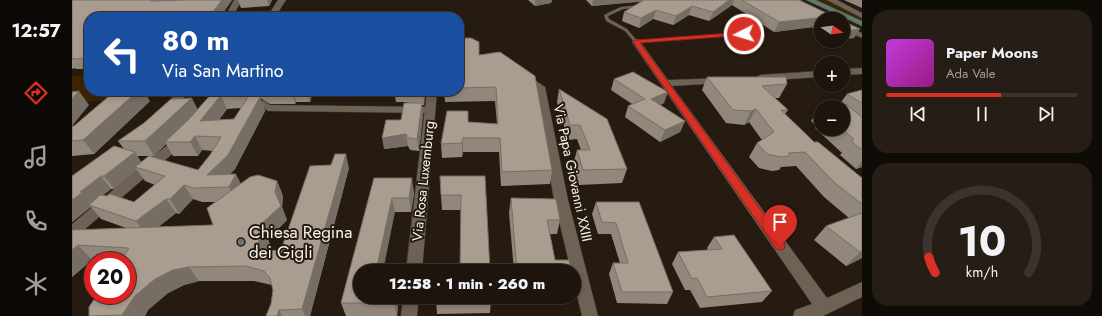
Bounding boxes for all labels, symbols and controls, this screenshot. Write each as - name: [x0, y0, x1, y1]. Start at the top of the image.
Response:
- north arrow: [814, 12, 850, 48]
- map controls: [814, 12, 850, 136]
- position arrow: [723, 13, 765, 55]
- text: 12:57: [11, 18, 61, 44]
- text: 80 m: [162, 20, 229, 61]
- icon: left: [96, 28, 148, 80]
- text: Paper Moons: [946, 42, 1038, 64]
- button: +: [814, 56, 850, 92]
- text: Via San Martino: [162, 58, 284, 84]
- text: Ada Vale: [946, 64, 995, 83]
- icon: directions: [22, 79, 50, 107]
- button: −: [814, 100, 850, 136]
- street label: Via Papa Giovanni XXIII: [549, 102, 597, 244]
- icon: previous: [907, 103, 929, 125]
- icon: pause: [971, 103, 993, 125]
- icon: next: [1035, 103, 1057, 125]
- street label: Via Rosa Luxemburg: [407, 120, 439, 242]
- icon: music: [22, 143, 50, 171]
- pin: [763, 205, 797, 246]
- icon: phone: [22, 207, 50, 235]
- text: 10: [958, 210, 1006, 271]
- icon: arrive: [769, 211, 791, 233]
- place label: Chiesa Regina dei Gigli: [249, 220, 352, 264]
- marker: Chiesa Regina dei Gigli: [236, 237, 246, 247]
- speed limit sign: 20: [84, 252, 136, 304]
- text: km/h: [966, 261, 998, 281]
- icon: climate: [22, 270, 50, 298]
- text: 12:58 · 1 min · 260 m: [389, 273, 545, 295]

